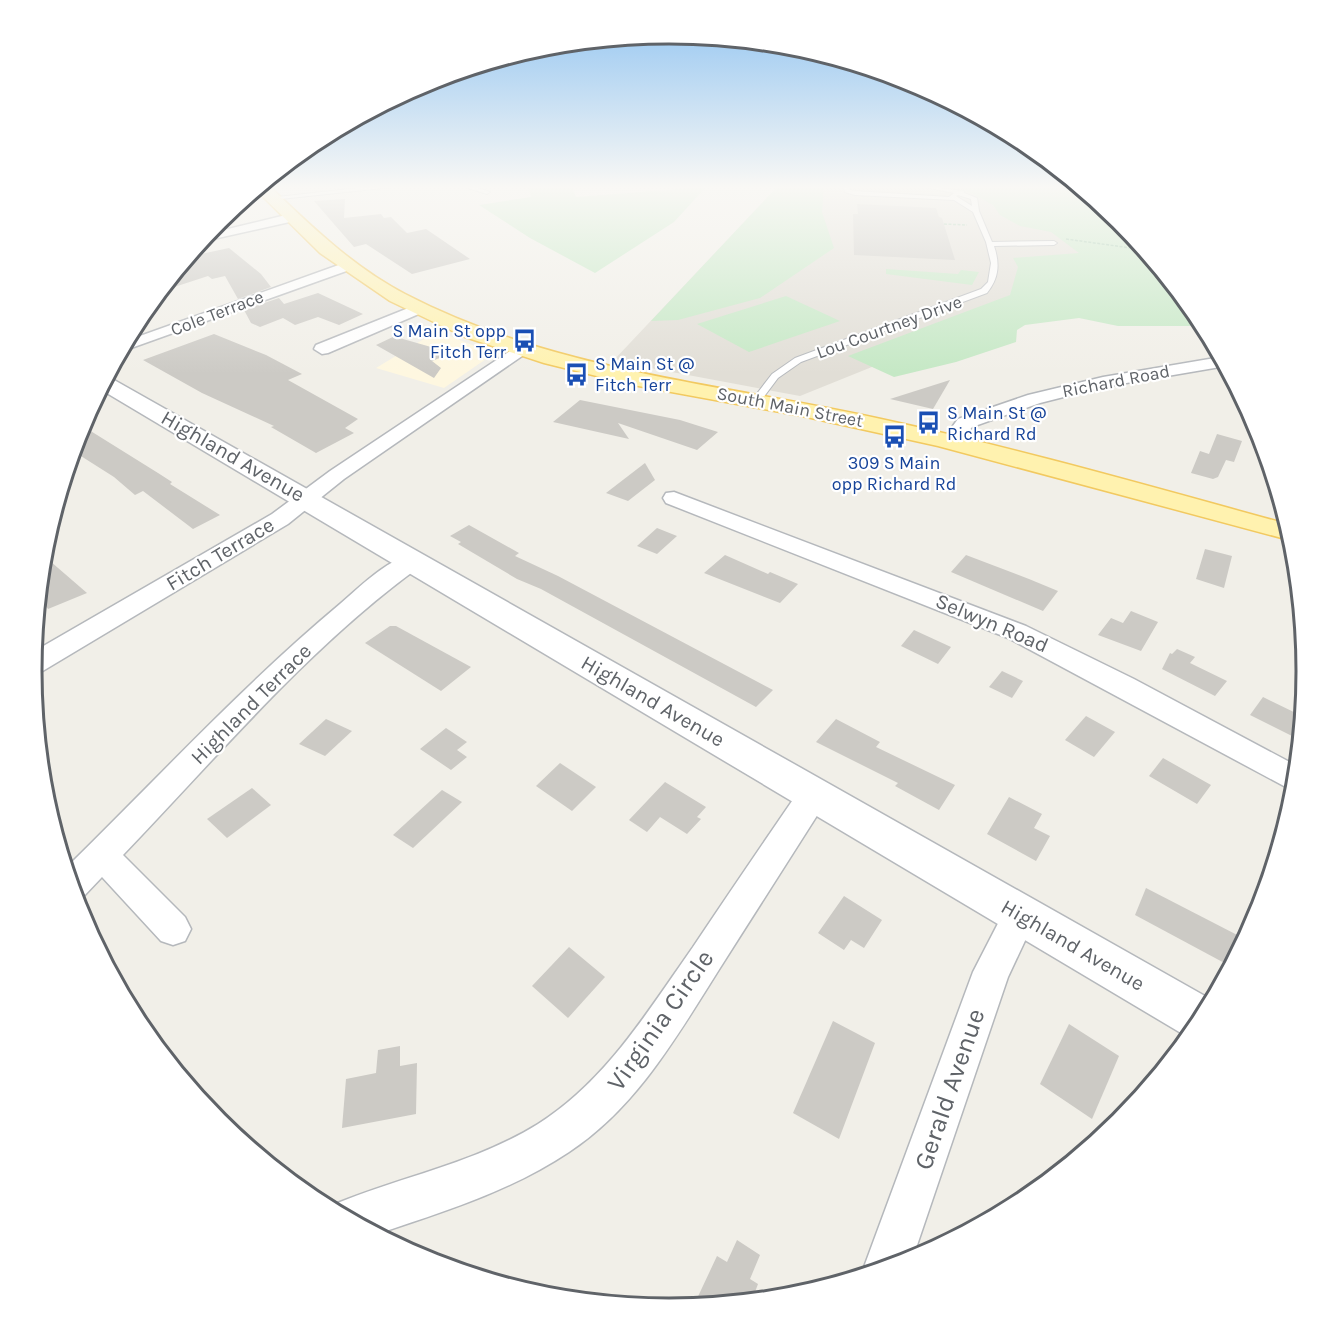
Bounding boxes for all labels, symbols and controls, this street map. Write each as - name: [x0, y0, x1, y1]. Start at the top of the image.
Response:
- street label: Cole Terrace: [167, 285, 267, 341]
- street label: Lou Courtney Drive: [813, 290, 965, 364]
- place label: S Main St opp Fitch Terr: [392, 320, 506, 363]
- bus stop icon: S Main St opp Fitch Terr: [511, 328, 537, 354]
- place label: S Main St @ Fitch Terr: [595, 353, 695, 396]
- street label: Richard Road: [1060, 360, 1172, 402]
- bus stop icon: S Main St @ Fitch Terr: [564, 361, 590, 387]
- street label: South Main Street: [715, 382, 865, 432]
- place label: S Main St @ Richard Rd: [947, 402, 1047, 445]
- street label: Highland Avenue: [157, 405, 309, 507]
- bus stop icon: S Main St @ Richard Rd: [916, 410, 942, 436]
- bus stop icon: 309 S Main opp Richard Rd: [881, 424, 907, 450]
- place label: 309 S Main opp Richard Rd: [832, 452, 956, 495]
- street label: Fitch Terrace: [162, 512, 278, 596]
- street label: Selwyn Road: [932, 588, 1052, 658]
- street label: Highland Terrace: [186, 639, 316, 769]
- street label: Highland Avenue: [577, 650, 729, 752]
- street label: Highland Avenue: [997, 894, 1149, 996]
- street label: Virginia Circle: [600, 944, 720, 1097]
- street label: Gerald Avenue: [907, 1005, 992, 1174]

